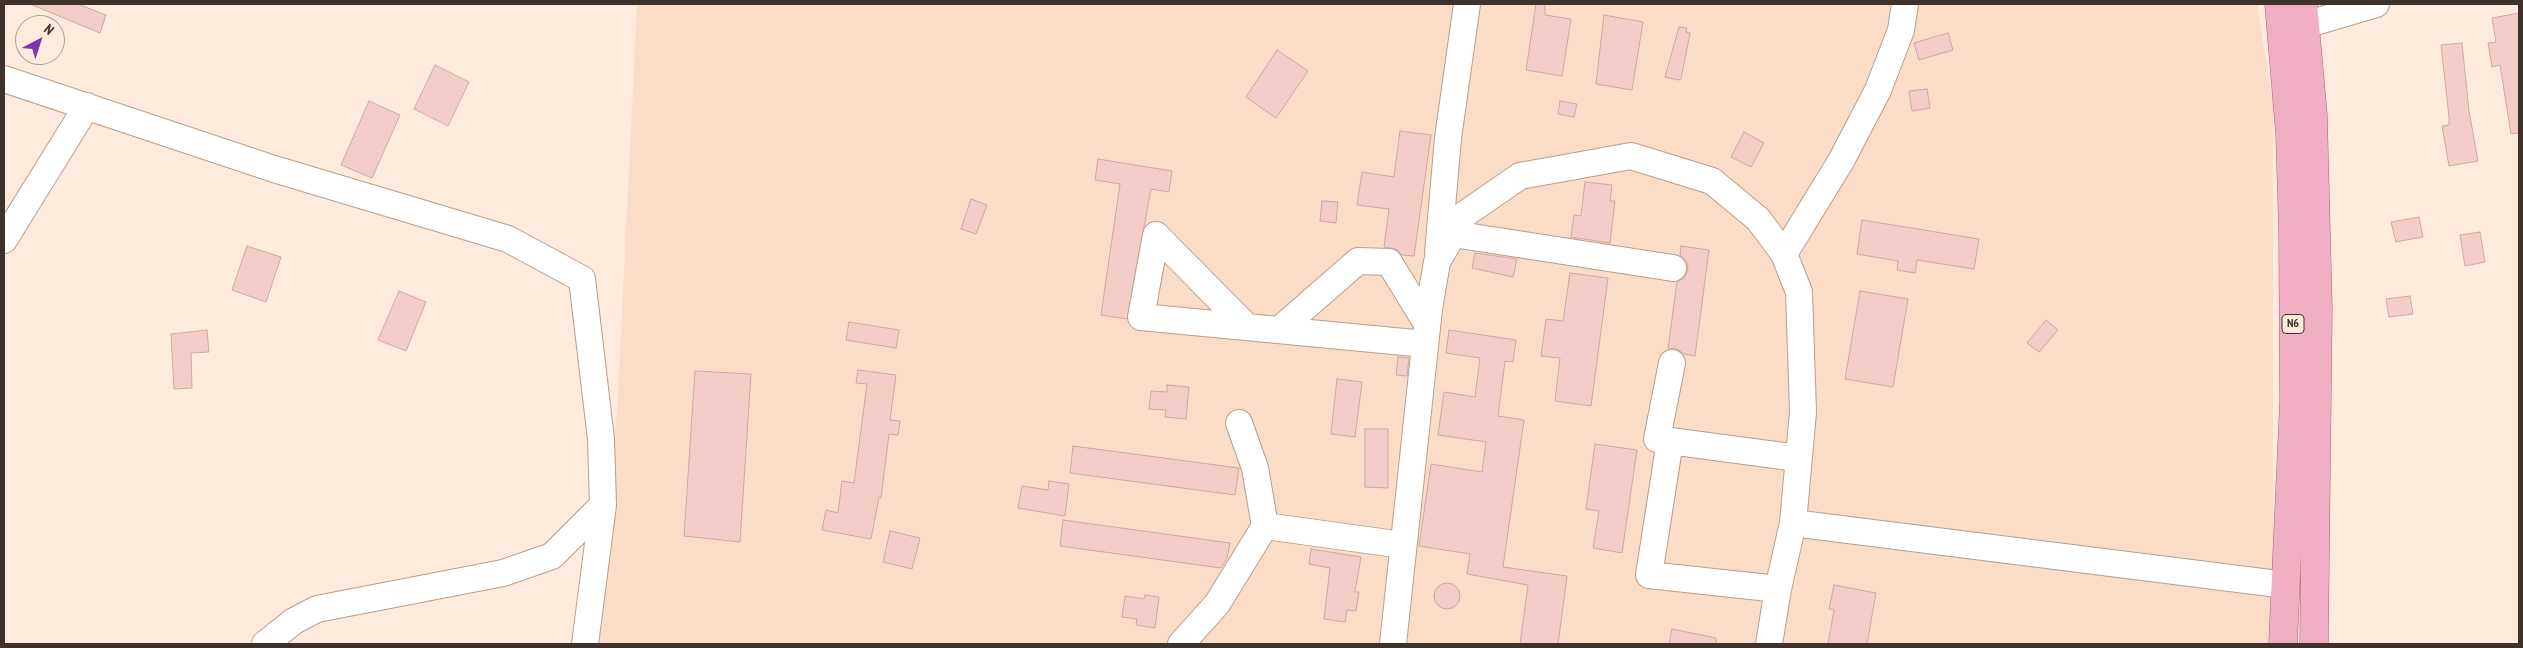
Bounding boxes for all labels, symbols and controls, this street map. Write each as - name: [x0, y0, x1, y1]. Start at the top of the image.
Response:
- north arrow: [15, 15, 65, 65]
- text: N: [40, 20, 58, 39]
- road number: N6: [2282, 314, 2304, 334]

